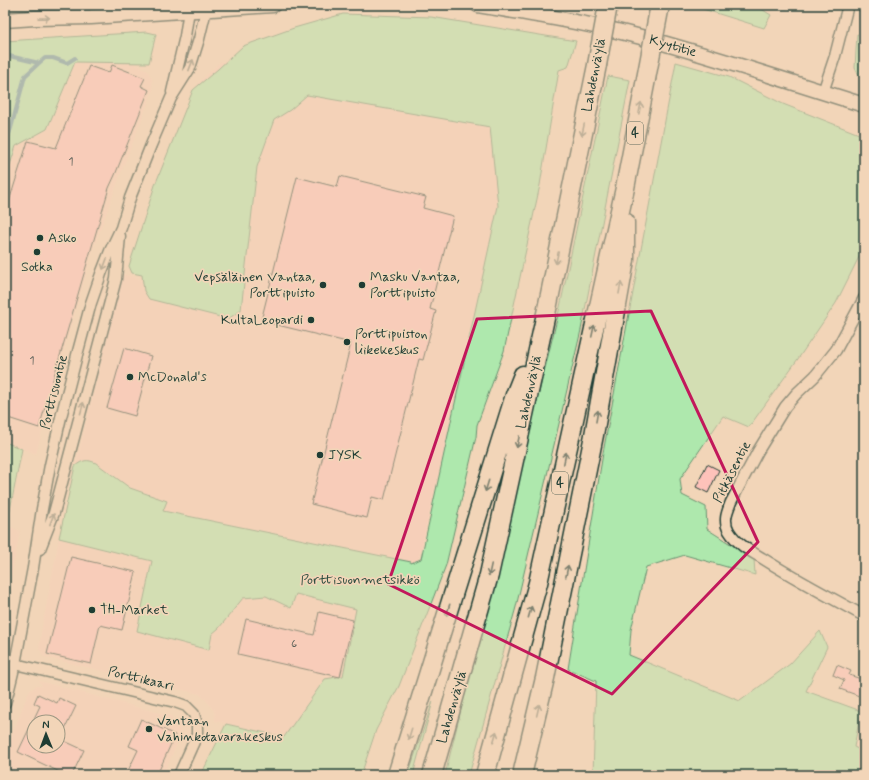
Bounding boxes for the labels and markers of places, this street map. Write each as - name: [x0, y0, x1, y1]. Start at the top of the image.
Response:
- place label: Asko: [48, 229, 77, 247]
- marker: Asko: [35, 233, 45, 243]
- marker: Sotka: [32, 247, 42, 257]
- place label: Sotka: [21, 258, 53, 276]
- place label: Vepsäläinen Vantaa, Porttipuisto: [194, 268, 315, 302]
- place label: Masku Vantaa, Porttipuisto: [370, 268, 460, 302]
- marker: Vepsäläinen Vantaa, Porttipuisto: [318, 280, 328, 290]
- marker: Masku Vantaa, Porttipuisto: [357, 280, 367, 290]
- place label: KultaLeopardi: [221, 311, 303, 329]
- marker: KultaLeopardi: [306, 315, 316, 325]
- place label: Porttipuiston liikekeskus: [355, 325, 427, 359]
- marker: Porttipuiston liikekeskus: [342, 337, 352, 347]
- place label: McDonald's: [138, 368, 207, 386]
- marker: McDonald's: [125, 372, 135, 382]
- place label: JYSK: [328, 446, 362, 464]
- marker: JYSK: [315, 450, 325, 460]
- place label: TH-Market: [100, 601, 169, 619]
- marker: TH-Market: [87, 605, 97, 615]
- place label: Vantaan Vahinkotavarakeskus: [157, 712, 283, 746]
- marker: Vantaan Vahinkotavarakeskus: [144, 724, 154, 734]

